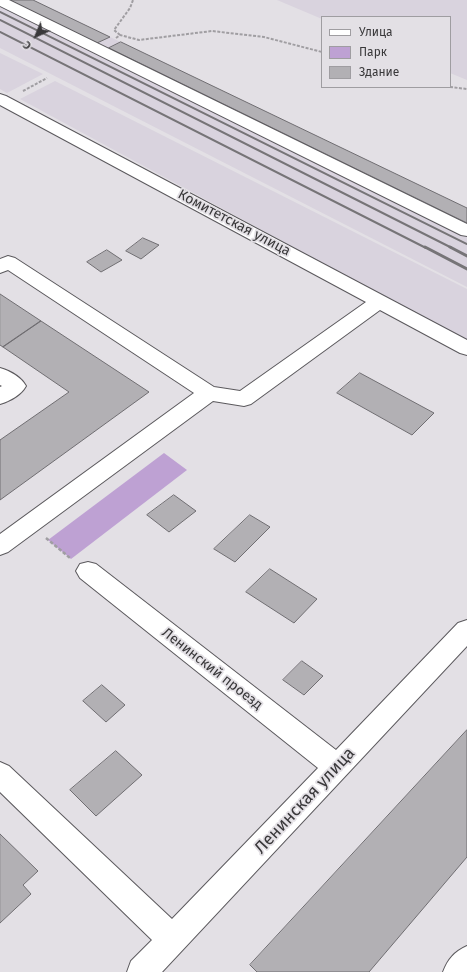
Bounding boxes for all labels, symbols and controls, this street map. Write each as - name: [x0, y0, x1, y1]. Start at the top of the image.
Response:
- north arrow: [16, 16, 56, 56]
- legend: [321, 16, 451, 88]
- text: Улица: [359, 25, 393, 39]
- text: С: [21, 38, 34, 52]
- text: Парк: [359, 45, 387, 59]
- text: Здание: [359, 65, 399, 79]
- street label: Комитетская улица: [175, 186, 293, 260]
- street label: Ленинский проезд: [158, 625, 266, 713]
- street label: Ленинская улица: [250, 744, 360, 858]

